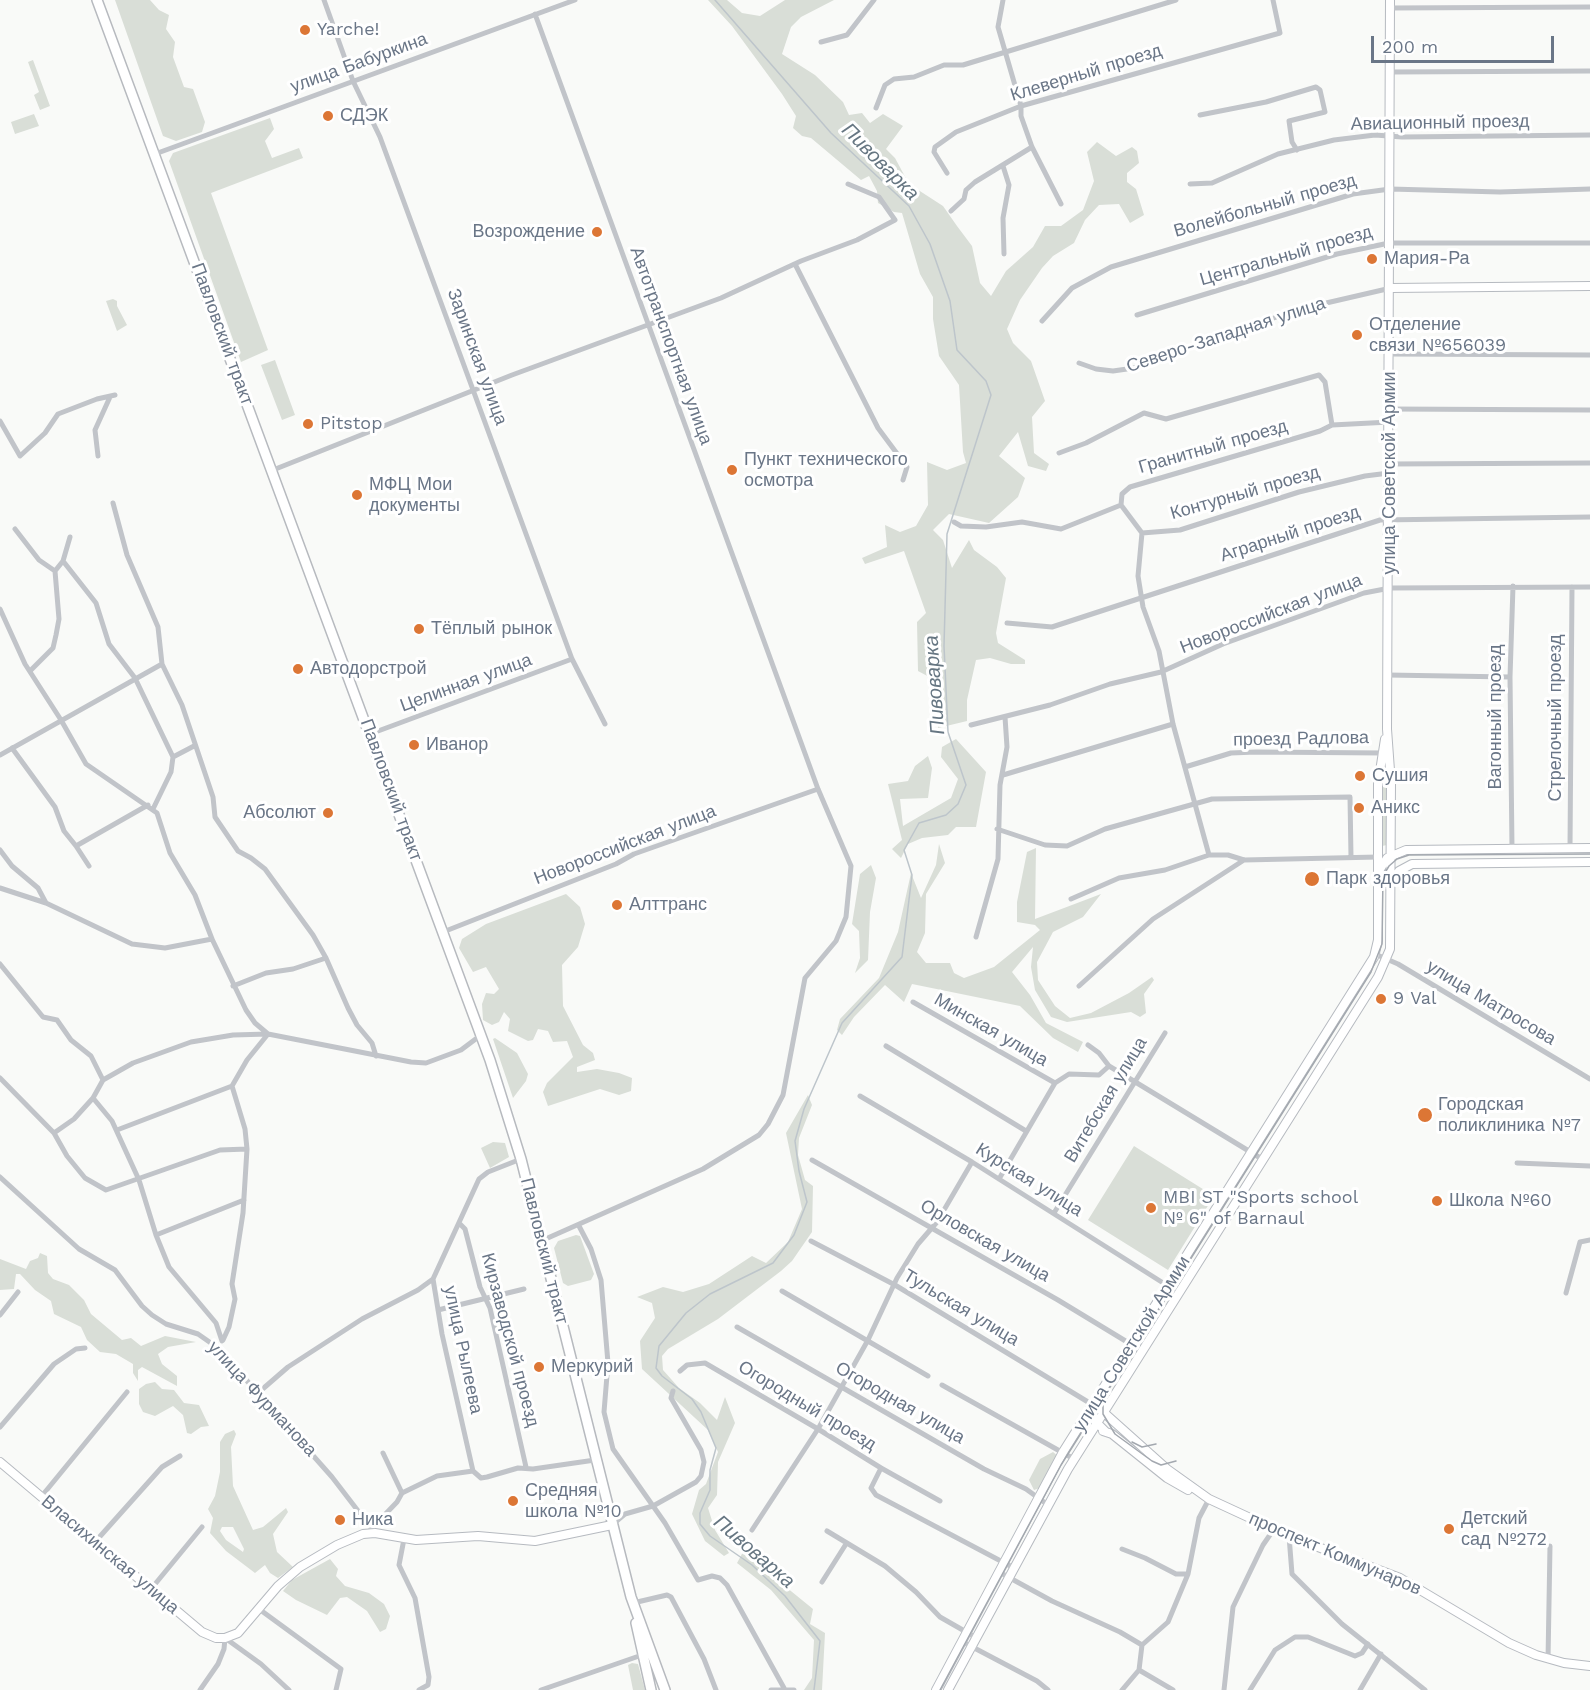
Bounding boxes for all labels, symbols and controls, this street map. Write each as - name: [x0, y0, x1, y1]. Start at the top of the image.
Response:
- place label: Yarche!: [317, 19, 379, 41]
- marker: Yarche!: [298, 23, 312, 37]
- scale bar: [1374, 24, 1557, 62]
- street label: улица Бабуркина: [288, 28, 430, 98]
- text: 200 m: [1382, 36, 1438, 57]
- street label: Клеверный проезд: [1008, 40, 1164, 106]
- place label: СДЭК: [340, 105, 388, 127]
- marker: СДЭК: [321, 109, 335, 123]
- street label: Авиационный проезд: [1350, 111, 1530, 135]
- water label: Пивоварка: [836, 118, 924, 206]
- street label: Волейбольный проезд: [1171, 170, 1359, 242]
- place label: Возрождение: [473, 221, 585, 243]
- street label: Центральный проезд: [1197, 221, 1375, 291]
- marker: Возрождение: [590, 225, 604, 239]
- street label: Автотранспортная улица: [625, 244, 717, 448]
- place label: Мария-Ра: [1384, 248, 1470, 270]
- marker: Мария-Ра: [1365, 252, 1379, 266]
- street label: Павловский тракт: [186, 260, 258, 408]
- street label: Заринская улица: [442, 286, 512, 428]
- street label: Северо-Западная улица: [1124, 293, 1328, 377]
- place label: Отделение связи №656039: [1369, 314, 1506, 356]
- marker: Отделение связи №656039: [1350, 328, 1364, 342]
- street label: улица Советской Армии: [1379, 371, 1401, 575]
- place label: Pitstop: [320, 413, 382, 435]
- street label: Гранитный проезд: [1136, 415, 1290, 479]
- marker: Pitstop: [301, 417, 315, 431]
- place label: Пункт технического осмотра: [744, 449, 908, 492]
- street label: Контурный проезд: [1168, 461, 1322, 525]
- marker: Пункт технического осмотра: [725, 463, 739, 477]
- place label: МФЦ Мои документы: [369, 474, 460, 516]
- marker: МФЦ Мои документы: [350, 488, 364, 502]
- street label: Аграрный проезд: [1218, 501, 1362, 567]
- street label: Новороссийская улица: [1177, 569, 1365, 659]
- place label: Тёплый рынок: [431, 618, 552, 640]
- marker: Тёплый рынок: [412, 622, 426, 636]
- street label: Стрелочный проезд: [1545, 634, 1567, 802]
- water label: Пивоварка: [920, 635, 950, 735]
- street label: Вагонный проезд: [1485, 645, 1507, 789]
- street label: Целинная улица: [397, 649, 535, 717]
- place label: Автодорстрой: [310, 658, 427, 680]
- marker: Автодорстрой: [291, 662, 305, 676]
- street label: Павловский тракт: [355, 716, 427, 864]
- street label: проезд Радлова: [1233, 727, 1369, 751]
- place label: Иванор: [426, 734, 488, 756]
- marker: Иванор: [407, 738, 421, 752]
- place label: Сушия: [1372, 765, 1428, 787]
- marker: Сушия: [1353, 769, 1367, 783]
- place label: Аникс: [1371, 797, 1420, 819]
- street label: Новороссийская улица: [531, 800, 719, 890]
- marker: Аникс: [1352, 801, 1366, 815]
- place label: Абсолют: [243, 802, 316, 824]
- marker: Абсолют: [321, 806, 335, 820]
- place label: Парк здоровья: [1326, 868, 1450, 890]
- marker: Парк здоровья: [1303, 870, 1321, 888]
- place label: Алттранс: [629, 894, 707, 916]
- marker: Алттранс: [610, 898, 624, 912]
- street label: улица Матросова: [1422, 956, 1560, 1050]
- place label: 9 Val: [1393, 988, 1437, 1010]
- street label: Минская улица: [930, 989, 1052, 1071]
- marker: 9 Val: [1374, 992, 1388, 1006]
- street label: Витебская улица: [1060, 1033, 1152, 1167]
- place label: Городская поликлиника №7: [1438, 1094, 1581, 1136]
- marker: Городская поликлиника №7: [1416, 1106, 1434, 1124]
- street label: Курская улица: [972, 1139, 1086, 1221]
- street label: Павловский тракт: [515, 1176, 573, 1326]
- place label: MBI ST "Sports school № 6" of Barnaul: [1163, 1187, 1358, 1230]
- place label: Школа №60: [1449, 1190, 1552, 1212]
- marker: Школа №60: [1430, 1194, 1444, 1208]
- street label: Орловская улица: [916, 1195, 1054, 1287]
- marker: MBI ST "Sports school № 6" of Barnaul: [1144, 1201, 1158, 1215]
- street label: Кирзаводской проезд: [476, 1251, 544, 1429]
- street label: улица Советской Армии: [1069, 1252, 1195, 1436]
- street label: Тульская улица: [899, 1265, 1023, 1351]
- street label: улица Рылеева: [439, 1284, 487, 1416]
- street label: улица Фурманова: [203, 1337, 321, 1461]
- place label: Меркурий: [551, 1356, 633, 1378]
- street label: Огородный проезд: [734, 1356, 880, 1456]
- street label: Огородная улица: [832, 1357, 968, 1449]
- marker: Меркурий: [532, 1360, 546, 1374]
- place label: Средняя школа №10: [525, 1480, 622, 1522]
- street label: Власихинская улица: [37, 1491, 183, 1619]
- marker: Средняя школа №10: [506, 1494, 520, 1508]
- street label: проспект Коммунаров: [1246, 1508, 1424, 1600]
- place label: Детский сад №272: [1461, 1508, 1547, 1550]
- place label: Ника: [352, 1509, 393, 1531]
- water label: Пивоварка: [709, 1510, 799, 1594]
- marker: Ника: [333, 1513, 347, 1527]
- marker: Детский сад №272: [1442, 1522, 1456, 1536]

